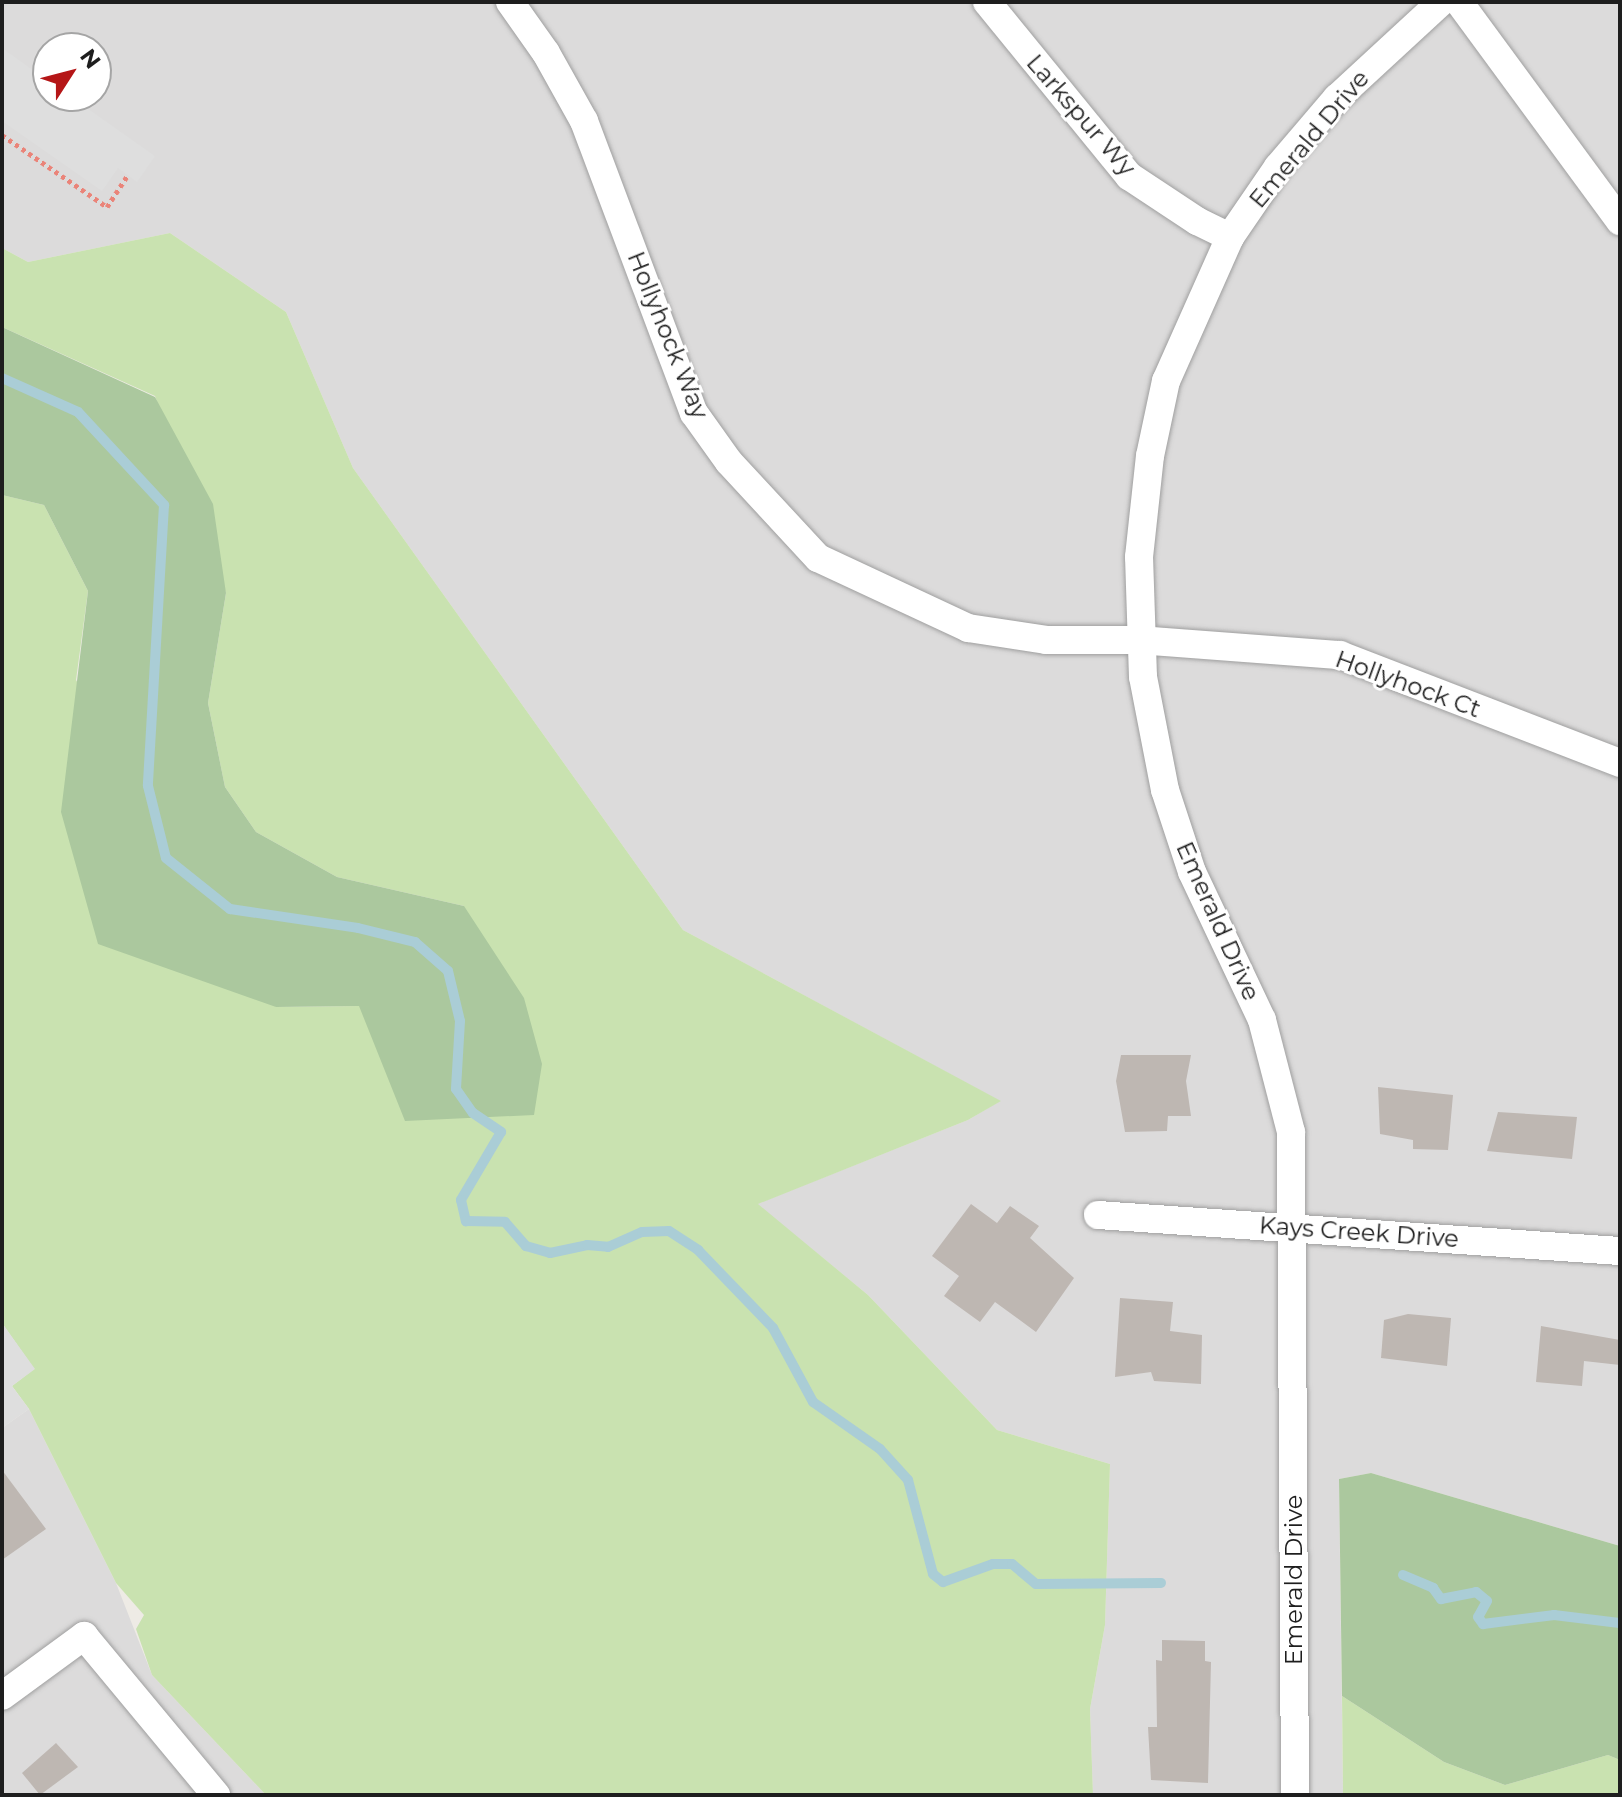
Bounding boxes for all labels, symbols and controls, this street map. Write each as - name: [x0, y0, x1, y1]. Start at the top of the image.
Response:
- north arrow: [32, 32, 112, 112]
- text: N: [74, 44, 106, 74]
- street label: Larkspur Wy: [1020, 48, 1142, 182]
- street label: Emerald Drive: [1243, 64, 1375, 214]
- street label: Hollyhock Way: [621, 247, 715, 423]
- street label: Hollyhock Ct: [1331, 644, 1485, 724]
- street label: Emerald Drive: [1170, 837, 1266, 1005]
- street label: Kays Creek Drive: [1258, 1211, 1460, 1253]
- street label: Emerald Drive: [1280, 1495, 1308, 1665]

